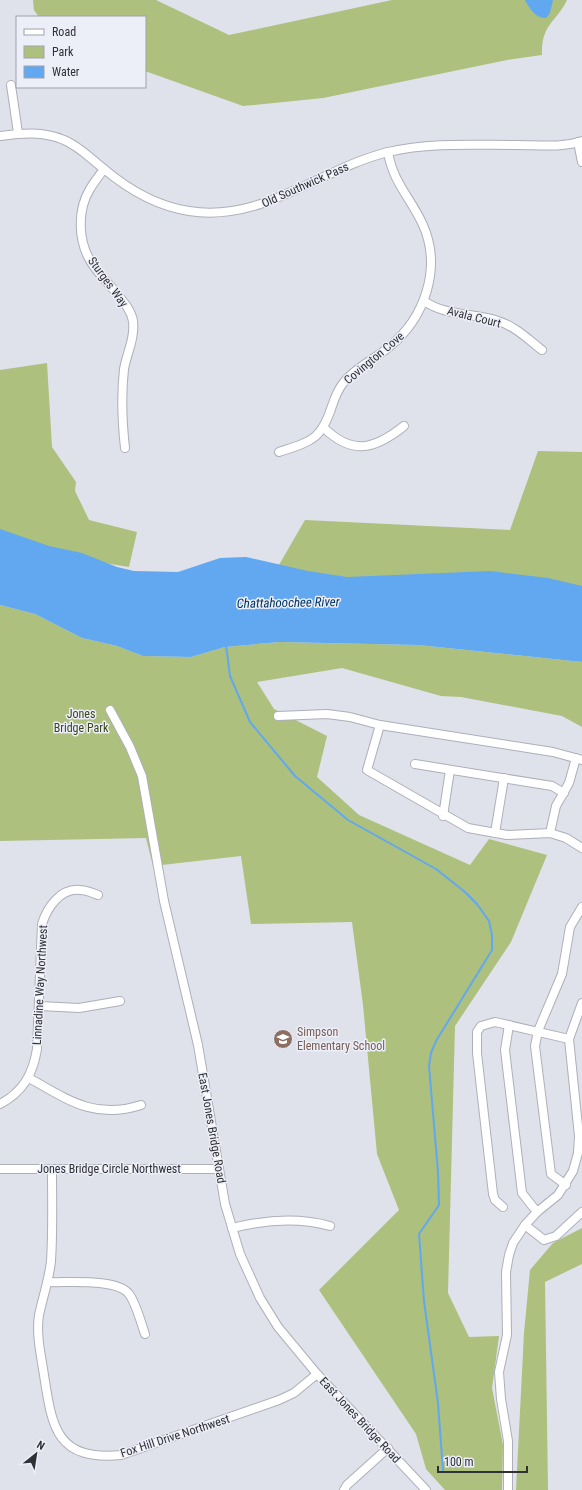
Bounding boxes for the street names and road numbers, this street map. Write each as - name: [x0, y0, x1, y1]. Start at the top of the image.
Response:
- street label: Old Southwick Pass: [259, 160, 351, 210]
- street label: Sturges Way: [85, 254, 131, 310]
- street label: Avala Court: [446, 304, 503, 331]
- street label: Covington Cove: [341, 329, 407, 387]
- street label: Linnadine Way Northwest: [30, 924, 50, 1045]
- street label: East Jones Bridge Road: [195, 1071, 229, 1185]
- street label: Jones Bridge Circle Northwest: [37, 1162, 181, 1176]
- street label: East Jones Bridge Road: [317, 1374, 403, 1466]
- street label: Fox Hill Drive Northwest: [119, 1412, 232, 1460]

